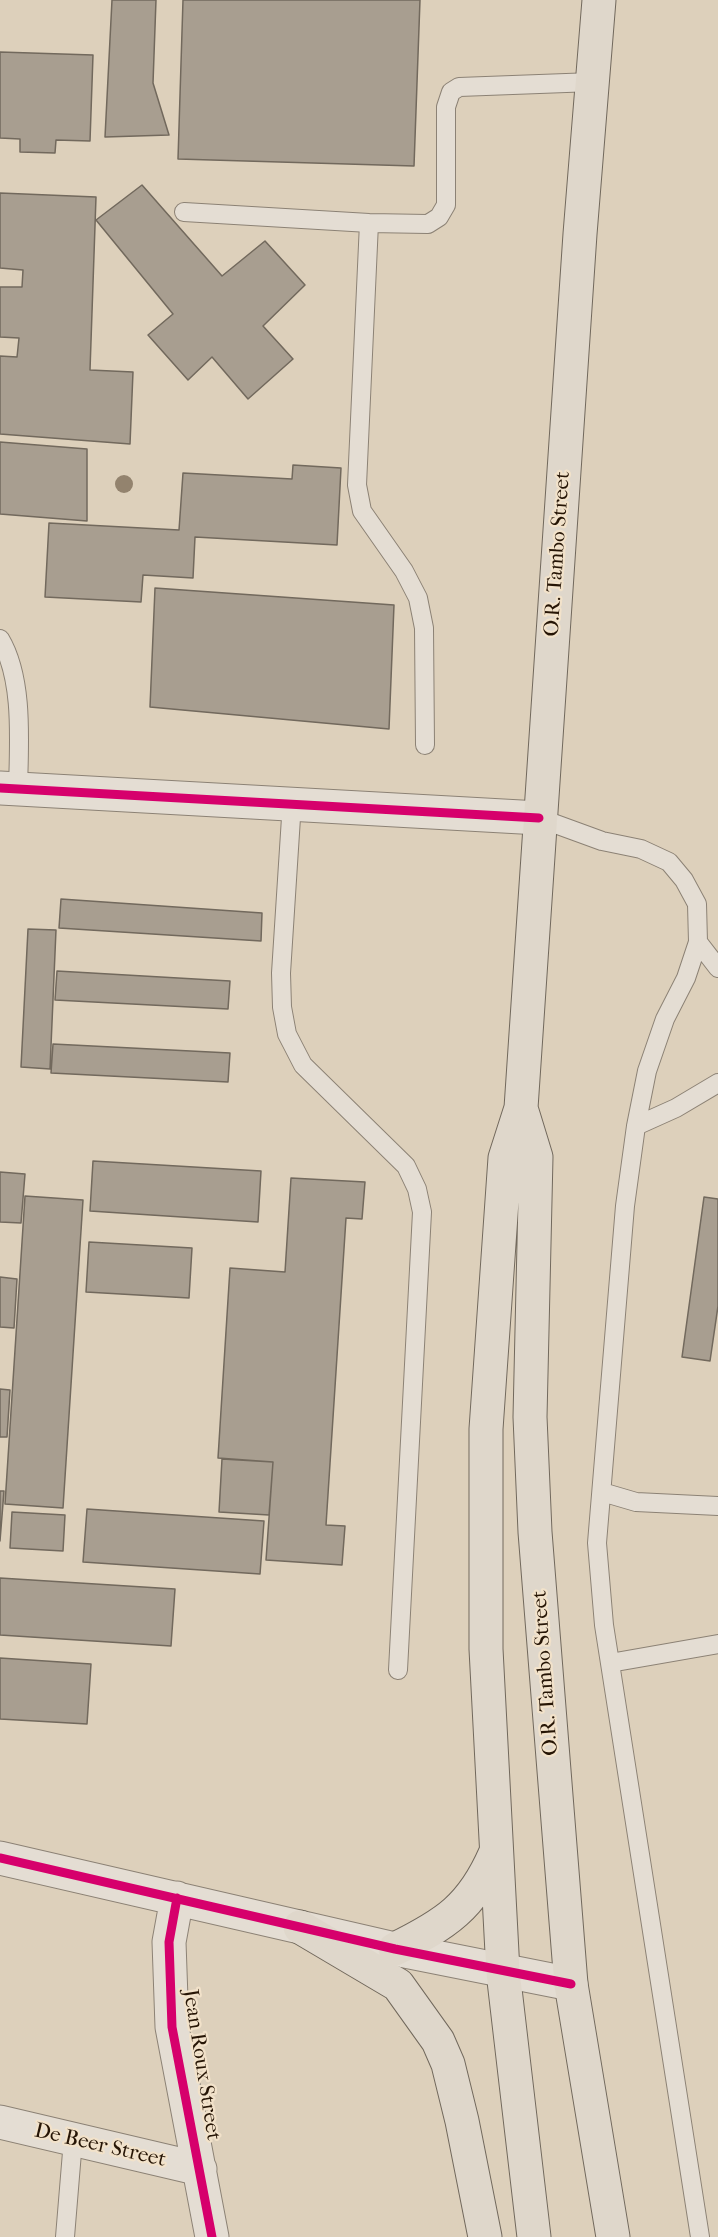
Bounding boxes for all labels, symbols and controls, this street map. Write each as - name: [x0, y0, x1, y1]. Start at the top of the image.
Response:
- street label: O.R. Tambo Street: [540, 471, 576, 637]
- street label: O.R. Tambo Street: [528, 1590, 564, 1756]
- street label: Jean Roux Street: [177, 1988, 225, 2142]
- street label: De Beer Street: [32, 2119, 168, 2173]

